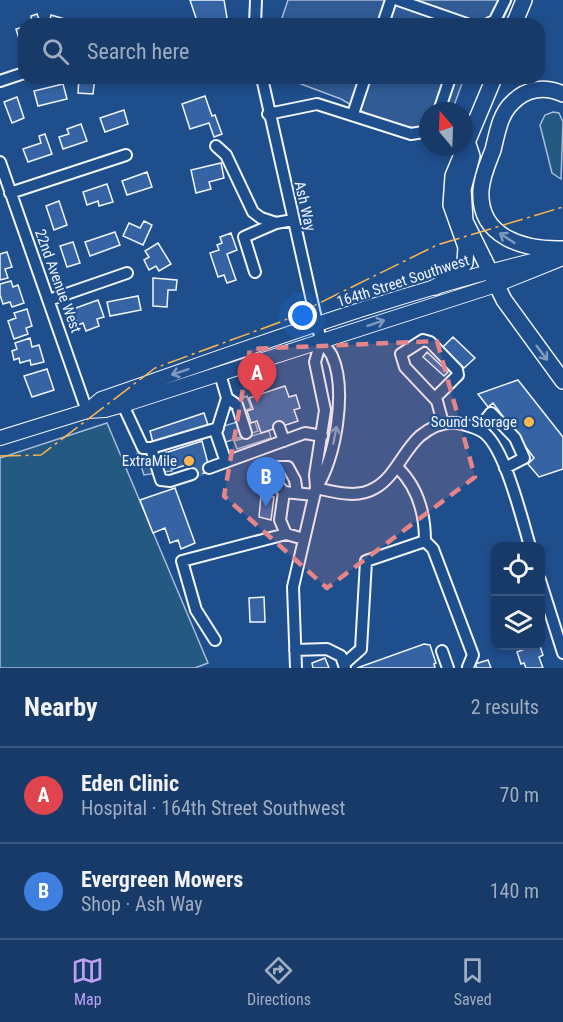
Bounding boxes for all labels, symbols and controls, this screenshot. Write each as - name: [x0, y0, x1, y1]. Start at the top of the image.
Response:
- search box: [18, 18, 545, 84]
- icon: search: [39, 35, 72, 68]
- text: Search here: [87, 39, 189, 64]
- north arrow: [419, 102, 473, 156]
- street label: Ash Way: [291, 179, 319, 233]
- street label: 22nd Avenue West: [31, 227, 85, 335]
- one-way arrow: [499, 231, 516, 243]
- street label: 164th Street Southwest: [334, 251, 472, 311]
- your location: [288, 301, 317, 330]
- one-way arrow: [366, 317, 385, 328]
- one-way arrow: [536, 345, 548, 361]
- pin: A: [238, 354, 276, 403]
- one-way arrow: [171, 367, 190, 378]
- place label: Sound Storage: [431, 413, 517, 431]
- marker: Sound Storage: [522, 415, 536, 429]
- one-way arrow: [330, 425, 341, 445]
- place label: ExtraMile: [122, 452, 177, 470]
- marker: ExtraMile: [182, 454, 196, 468]
- pin: B: [246, 458, 286, 507]
- map controls: [491, 542, 545, 650]
- button: locate: [491, 542, 545, 596]
- button: layers: [491, 596, 545, 650]
- text: Nearby: [24, 692, 98, 722]
- text: 2 results: [471, 695, 539, 719]
- text: Eden Clinic: [81, 771, 179, 796]
- text: A: [38, 783, 49, 807]
- text: 70 m: [500, 783, 539, 807]
- text: Hospital · 164th Street Southwest: [81, 796, 345, 820]
- text: Evergreen Mowers: [81, 867, 243, 892]
- text: B: [38, 879, 49, 903]
- text: 140 m: [490, 879, 539, 903]
- text: Shop · Ash Way: [81, 892, 203, 916]
- tab: Map: [71, 954, 104, 1009]
- tab: Directions: [247, 954, 311, 1009]
- tab: Saved: [454, 954, 492, 1009]

